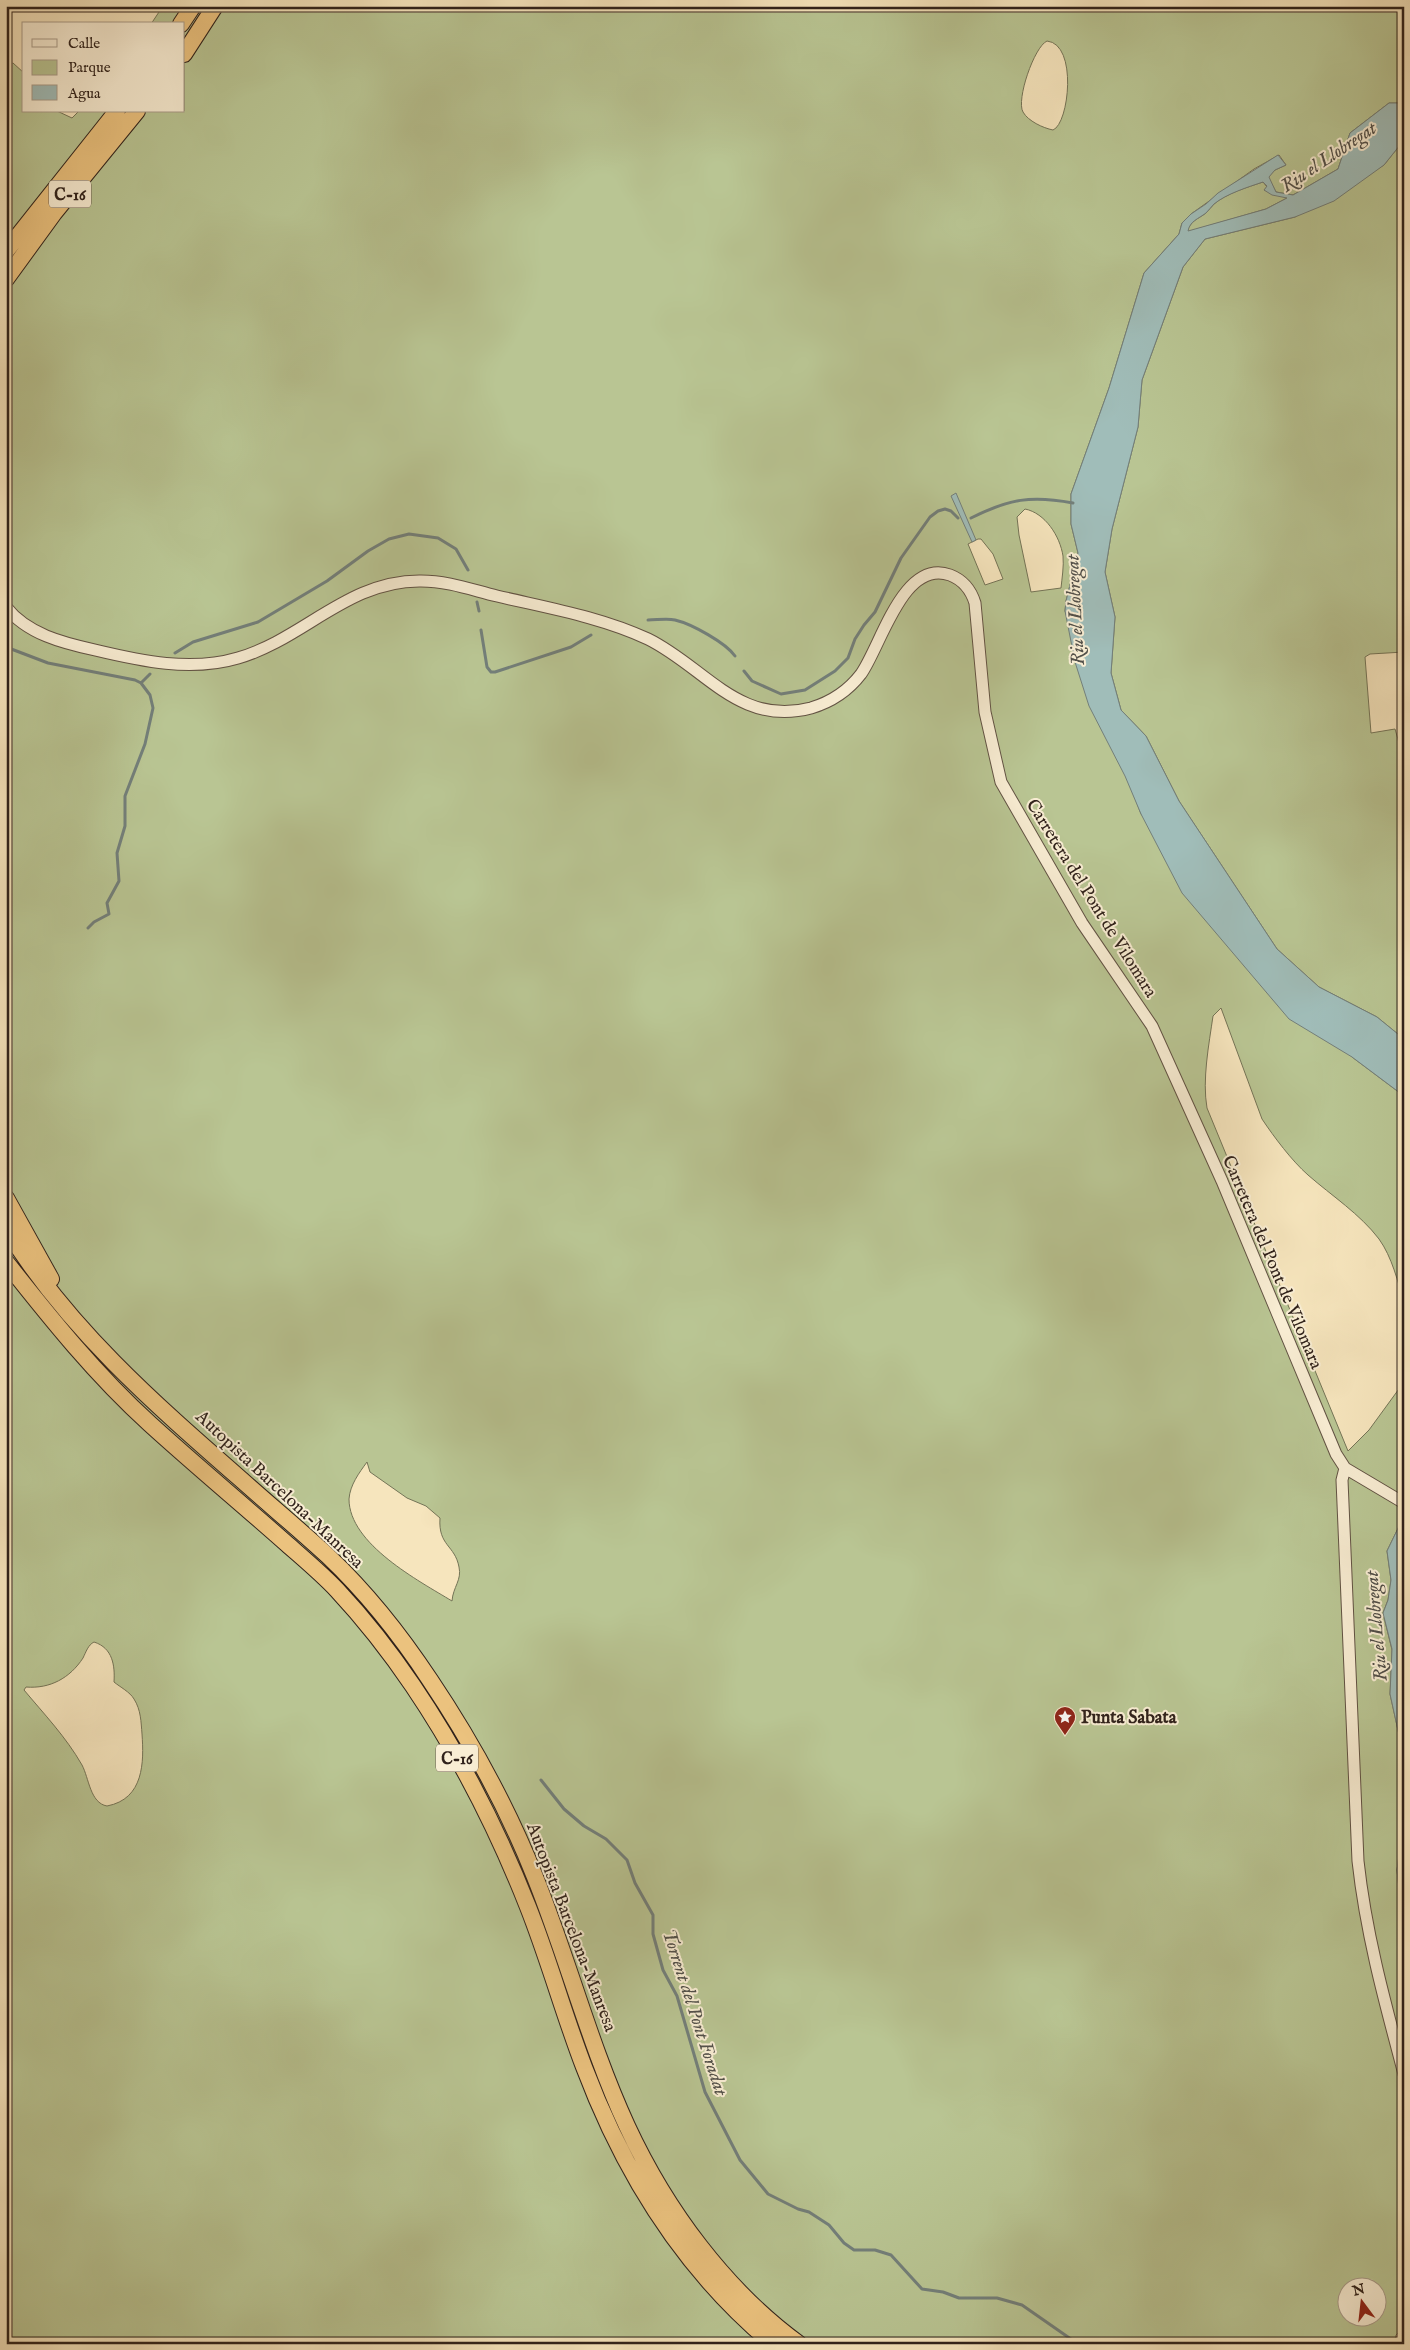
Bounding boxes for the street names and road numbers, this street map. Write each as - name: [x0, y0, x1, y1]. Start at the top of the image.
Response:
- road number: C-16: [49, 180, 91, 208]
- street label: Carretera del Pont de Vilomara: [1020, 795, 1162, 1003]
- street label: Carretera del Pont de Vilomara: [1216, 1152, 1327, 1373]
- street label: Autopista Barcelona-Manresa: [189, 1405, 368, 1574]
- road number: C-16: [436, 1745, 478, 1772]
- street label: Autopista Barcelona-Manresa: [520, 1819, 621, 2035]

